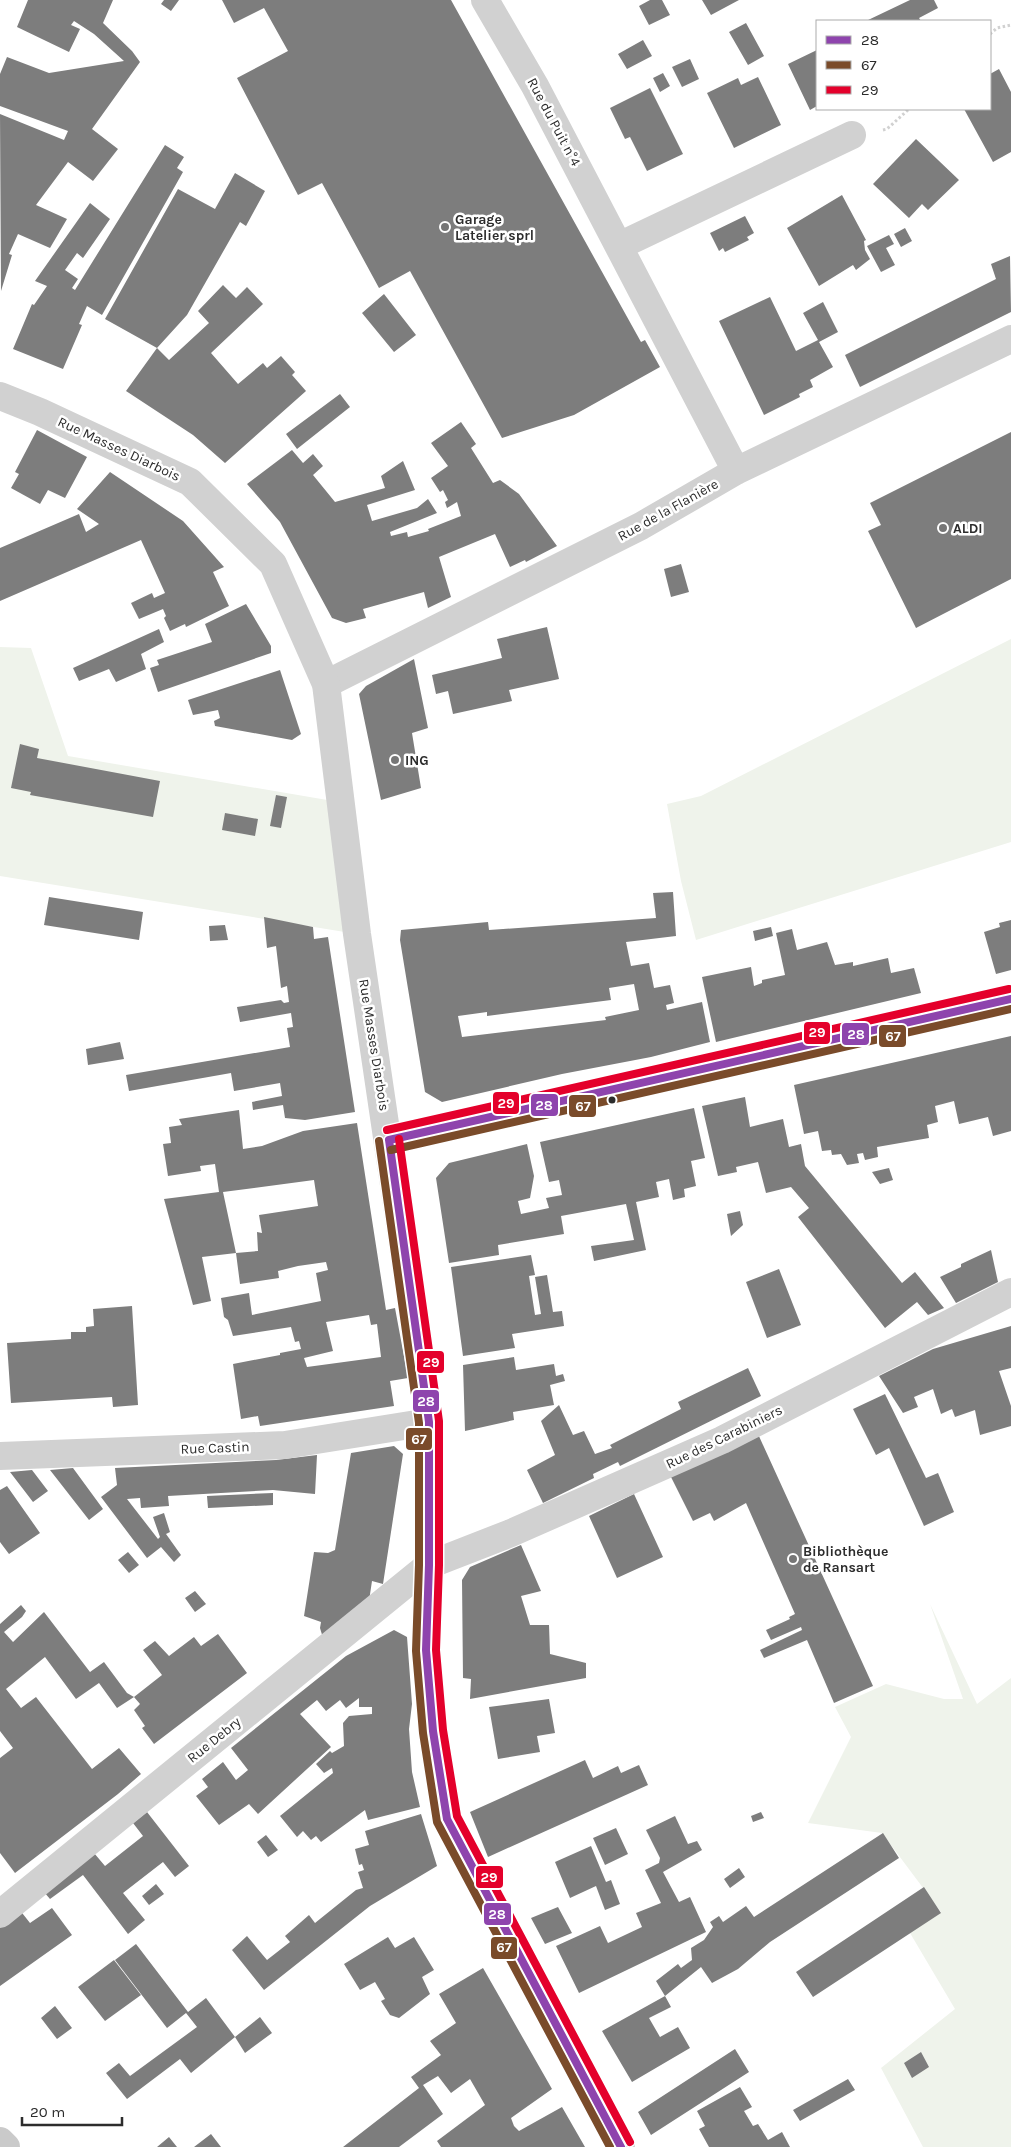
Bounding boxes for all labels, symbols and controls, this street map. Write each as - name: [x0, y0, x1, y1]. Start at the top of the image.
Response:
- legend: [816, 20, 991, 110]
- text: 28: [861, 31, 879, 49]
- text: 67: [861, 56, 877, 74]
- street label: Rue du Puit n°4: [524, 75, 585, 169]
- text: 29: [861, 81, 878, 99]
- place label: Garage Latelier sprl: [455, 211, 534, 244]
- marker: Garage Latelier sprl: [439, 221, 451, 233]
- street label: Rue Masses Diarbois: [55, 413, 183, 485]
- street label: Rue de la Flanière: [615, 475, 721, 545]
- place label: ALDI: [953, 520, 983, 537]
- marker: ALDI: [937, 522, 949, 534]
- place label: ING: [405, 752, 429, 769]
- marker: ING: [389, 754, 401, 766]
- street label: Rue Masses Diarbois: [355, 978, 393, 1112]
- line badge: 29: [803, 1021, 831, 1045]
- line badge: 28: [841, 1022, 870, 1046]
- text: 29: [808, 1024, 826, 1041]
- line badge: 67: [878, 1024, 907, 1048]
- text: 28: [847, 1026, 865, 1043]
- text: 67: [885, 1028, 901, 1045]
- line badge: 29: [492, 1091, 520, 1115]
- line badge: 28: [530, 1093, 559, 1117]
- line badge: 67: [568, 1094, 597, 1118]
- text: 29: [497, 1095, 515, 1112]
- unlabelled marker: [607, 1095, 617, 1105]
- text: 28: [535, 1097, 553, 1114]
- text: 67: [575, 1098, 591, 1115]
- line badge: 29: [416, 1350, 445, 1374]
- text: 29: [422, 1354, 440, 1371]
- line badge: 28: [412, 1389, 440, 1413]
- text: 28: [417, 1393, 435, 1410]
- street label: Rue des Carabiniers: [663, 1401, 785, 1473]
- line badge: 67: [405, 1427, 433, 1451]
- text: 67: [411, 1431, 427, 1448]
- street label: Rue Castin: [180, 1438, 250, 1458]
- place label: Bibliothèque de Ransart: [803, 1543, 888, 1576]
- marker: Bibliothèque de Ransart: [787, 1553, 799, 1565]
- street label: Rue Debry: [184, 1713, 245, 1767]
- line badge: 29: [475, 1865, 504, 1889]
- text: 29: [480, 1869, 498, 1886]
- line badge: 28: [483, 1902, 512, 1926]
- text: 28: [488, 1906, 506, 1923]
- line badge: 67: [490, 1936, 518, 1960]
- text: 67: [496, 1939, 512, 1956]
- scale bar: [22, 2094, 122, 2126]
- text: 20 m: [30, 2103, 65, 2121]

